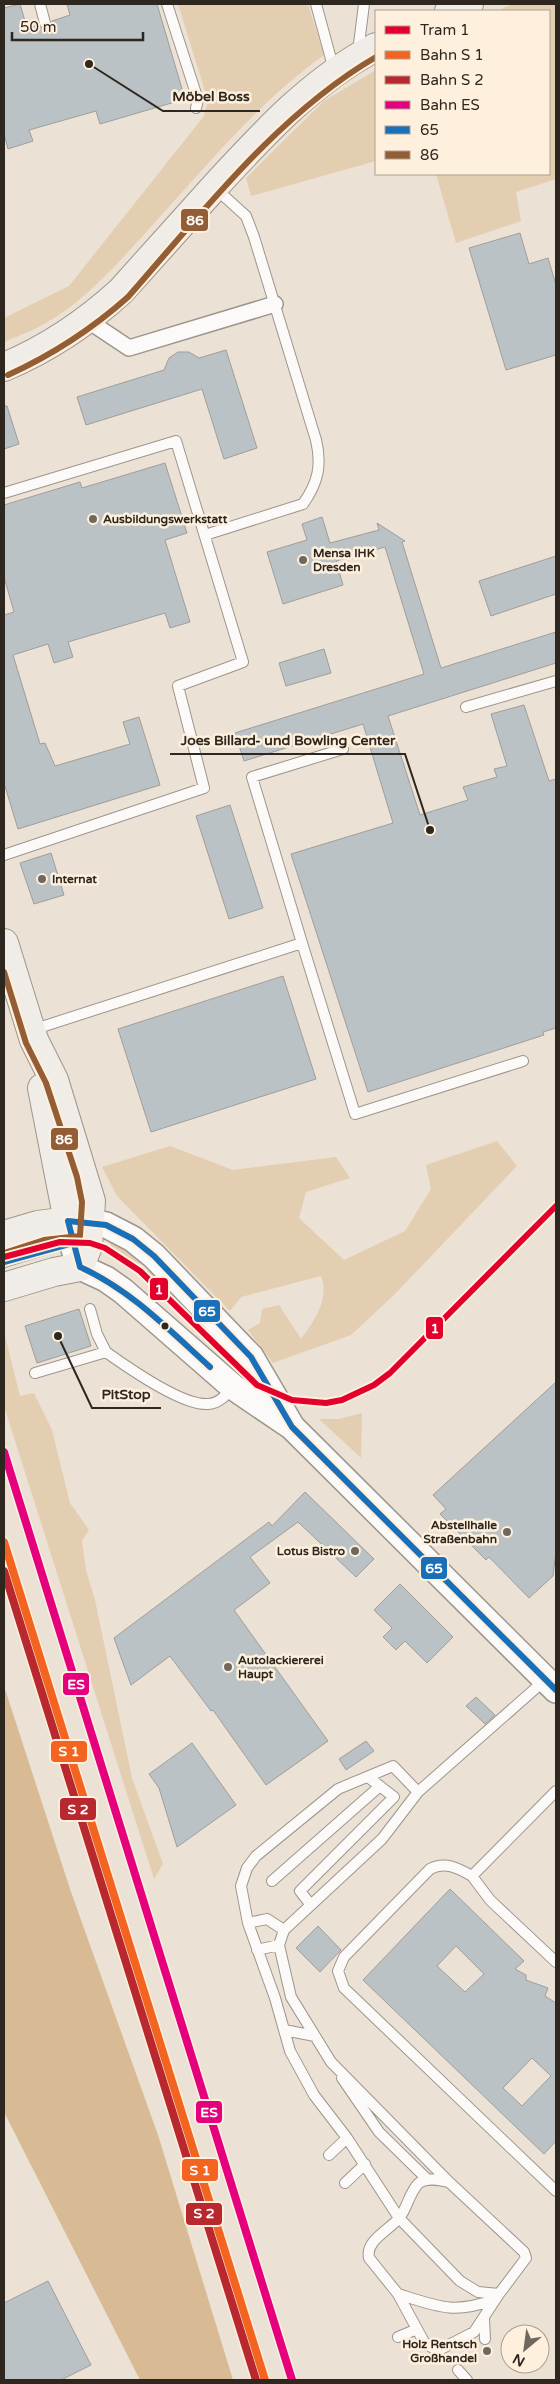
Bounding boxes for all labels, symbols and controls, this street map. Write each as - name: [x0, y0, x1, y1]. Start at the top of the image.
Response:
- scale bar: [12, 10, 144, 42]
- legend: [375, 10, 550, 175]
- text: 50 m: [20, 18, 57, 36]
- text: Tram 1: [420, 21, 470, 39]
- text: Bahn S 1: [420, 46, 484, 64]
- text: Bahn S 2: [420, 71, 484, 89]
- callout: Möbel Boss: [163, 82, 260, 111]
- text: Möbel Boss: [172, 88, 250, 105]
- text: Bahn ES: [420, 96, 480, 114]
- text: 65: [420, 121, 439, 139]
- text: 86: [420, 146, 439, 164]
- line badge: 86: [180, 208, 209, 232]
- text: 86: [186, 212, 204, 229]
- place label: Ausbildungswerkstatt: [103, 512, 228, 527]
- marker: Ausbildungswerkstatt: [87, 513, 99, 525]
- place label: Mensa IHK Dresden: [313, 546, 375, 574]
- marker: Mensa IHK Dresden: [297, 554, 309, 566]
- callout: Joes Billard- und Bowling Center: [170, 725, 405, 754]
- text: Joes Billard- und Bowling Center: [180, 732, 396, 749]
- place label: Internat: [52, 872, 97, 886]
- marker: Internat: [36, 873, 48, 885]
- line badge: 86: [50, 1127, 79, 1151]
- text: 86: [55, 1131, 73, 1148]
- line badge: 1: [149, 1277, 169, 1301]
- text: 1: [155, 1281, 163, 1298]
- line badge: 65: [193, 1299, 221, 1323]
- text: 65: [198, 1303, 216, 1320]
- line badge: 1: [425, 1316, 444, 1340]
- text: 1: [431, 1320, 439, 1337]
- unlabelled marker: [160, 1321, 170, 1331]
- callout: PitStop: [92, 1379, 161, 1408]
- text: PitStop: [101, 1386, 151, 1403]
- place label: Abstellhalle Straßenbahn: [424, 1518, 497, 1546]
- marker: Abstellhalle Straßenbahn: [501, 1526, 513, 1538]
- place label: Lotus Bistro: [277, 1544, 345, 1558]
- marker: Lotus Bistro: [349, 1545, 361, 1557]
- line badge: 65: [420, 1556, 448, 1580]
- text: 65: [425, 1560, 443, 1577]
- place label: Autolackiererei Haupt: [238, 1653, 324, 1682]
- marker: Autolackiererei Haupt: [222, 1661, 234, 1673]
- line badge: ES: [62, 1672, 90, 1696]
- text: ES: [67, 1676, 85, 1693]
- line badge: S 1: [50, 1740, 88, 1763]
- text: S 1: [58, 1743, 80, 1760]
- line badge: S 2: [59, 1797, 97, 1821]
- text: S 2: [67, 1801, 89, 1818]
- line badge: ES: [195, 2100, 223, 2124]
- text: ES: [200, 2104, 218, 2121]
- line badge: S 1: [181, 2158, 219, 2182]
- text: S 1: [189, 2162, 211, 2179]
- line badge: S 2: [185, 2202, 223, 2226]
- text: S 2: [193, 2205, 215, 2222]
- north arrow: [500, 2324, 550, 2374]
- place label: Holz Rentsch Großhandel: [402, 2337, 477, 2365]
- marker: Holz Rentsch Großhandel: [481, 2345, 493, 2357]
- text: N: [510, 2350, 528, 2370]

